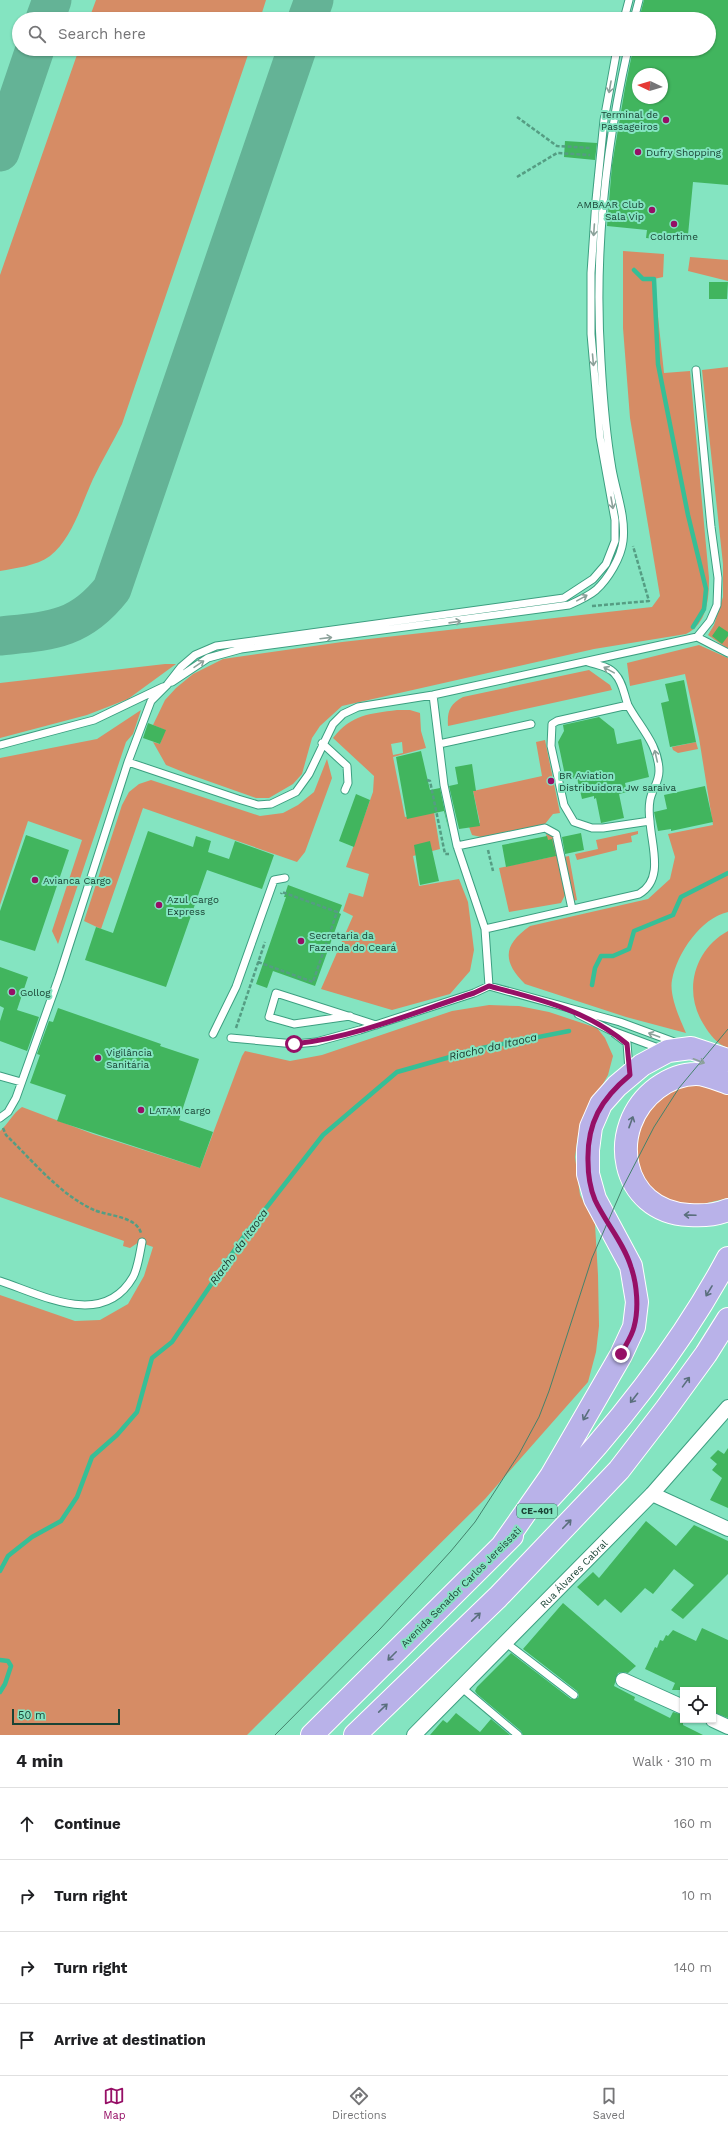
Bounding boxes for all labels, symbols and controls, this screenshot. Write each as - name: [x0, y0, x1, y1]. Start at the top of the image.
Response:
- search box: [12, 12, 716, 56]
- icon: search: [26, 23, 48, 45]
- text: Search here: [58, 25, 146, 43]
- north arrow: [632, 68, 668, 104]
- one-way arrow: [606, 80, 614, 93]
- place label: Terminal de Passageiros: [601, 109, 658, 132]
- marker: Terminal de Passageiros: [661, 115, 671, 125]
- marker: Dufry Shopping: [633, 147, 643, 157]
- place label: Dufry Shopping: [646, 147, 722, 158]
- place label: AMBAAR Club Sala Vip: [577, 199, 644, 222]
- marker: AMBAAR Club Sala Vip: [647, 205, 657, 215]
- marker: Colortime: [669, 219, 679, 229]
- one-way arrow: [591, 223, 598, 236]
- place label: Colortime: [650, 231, 698, 242]
- one-way arrow: [590, 353, 597, 366]
- one-way arrow: [608, 496, 616, 509]
- one-way arrow: [576, 594, 588, 602]
- one-way arrow: [448, 618, 461, 626]
- one-way arrow: [319, 635, 332, 642]
- one-way arrow: [194, 660, 205, 668]
- one-way arrow: [603, 666, 615, 673]
- one-way arrow: [651, 750, 659, 763]
- place label: BR Aviation Distribuidora Jw saraiva: [559, 770, 676, 793]
- marker: BR Aviation Distribuidora Jw saraiva: [546, 776, 556, 786]
- marker: Avianca Cargo: [30, 875, 40, 885]
- place label: Avianca Cargo: [43, 875, 111, 886]
- place label: Azul Cargo Express: [167, 894, 219, 917]
- marker: Azul Cargo Express: [154, 900, 164, 910]
- place label: Secretaria da Fazenda do Ceará: [309, 930, 396, 953]
- marker: Secretaria da Fazenda do Ceará: [296, 936, 306, 946]
- marker: Gollog: [7, 987, 17, 997]
- place label: Gollog: [20, 987, 51, 998]
- water label: Riacho da Itaoca: [448, 1030, 539, 1063]
- one-way arrow: [648, 1030, 660, 1038]
- route start: [285, 1035, 303, 1053]
- place label: Vigilância Sanitária: [106, 1047, 152, 1070]
- marker: Vigilância Sanitária: [93, 1053, 103, 1063]
- one-way arrow: [692, 1058, 704, 1066]
- marker: LATAM cargo: [136, 1105, 146, 1115]
- place label: LATAM cargo: [149, 1105, 211, 1116]
- one-way arrow: [627, 1117, 635, 1129]
- water label: Riacho da Itaoca: [207, 1207, 271, 1287]
- one-way arrow: [684, 1211, 697, 1219]
- one-way arrow: [704, 1285, 712, 1297]
- route end: [612, 1345, 630, 1363]
- one-way arrow: [682, 1376, 690, 1387]
- one-way arrow: [630, 1392, 638, 1403]
- one-way arrow: [582, 1409, 590, 1421]
- road number: CE-401: [517, 1504, 557, 1518]
- one-way arrow: [562, 1519, 572, 1529]
- street label: Avenida Senador Carlos Jereissati: [399, 1525, 523, 1649]
- street label: Rua Álvares Cabral: [538, 1537, 610, 1610]
- one-way arrow: [471, 1613, 481, 1622]
- one-way arrow: [387, 1651, 397, 1660]
- map controls: [680, 1687, 716, 1723]
- button: locate: [680, 1687, 716, 1723]
- one-way arrow: [378, 1703, 388, 1713]
- scale bar: [12, 1707, 120, 1726]
- text: 50 m: [18, 1709, 45, 1722]
- text: 4 min: [16, 1751, 63, 1771]
- text: Walk · 310 m: [632, 1754, 712, 1769]
- icon: ahead: [16, 1813, 38, 1835]
- text: Continue: [54, 1815, 121, 1833]
- text: 160 m: [674, 1816, 712, 1831]
- icon: right: [16, 1885, 38, 1907]
- text: Turn right: [54, 1887, 127, 1905]
- text: 10 m: [682, 1888, 712, 1903]
- icon: right: [16, 1957, 38, 1979]
- text: Turn right: [54, 1959, 127, 1977]
- text: 140 m: [674, 1960, 712, 1975]
- icon: arrive: [16, 2029, 38, 2051]
- text: Arrive at destination: [54, 2031, 206, 2049]
- tab: Map: [103, 2085, 126, 2122]
- tab: Directions: [332, 2085, 386, 2122]
- tab: Saved: [593, 2085, 625, 2122]

